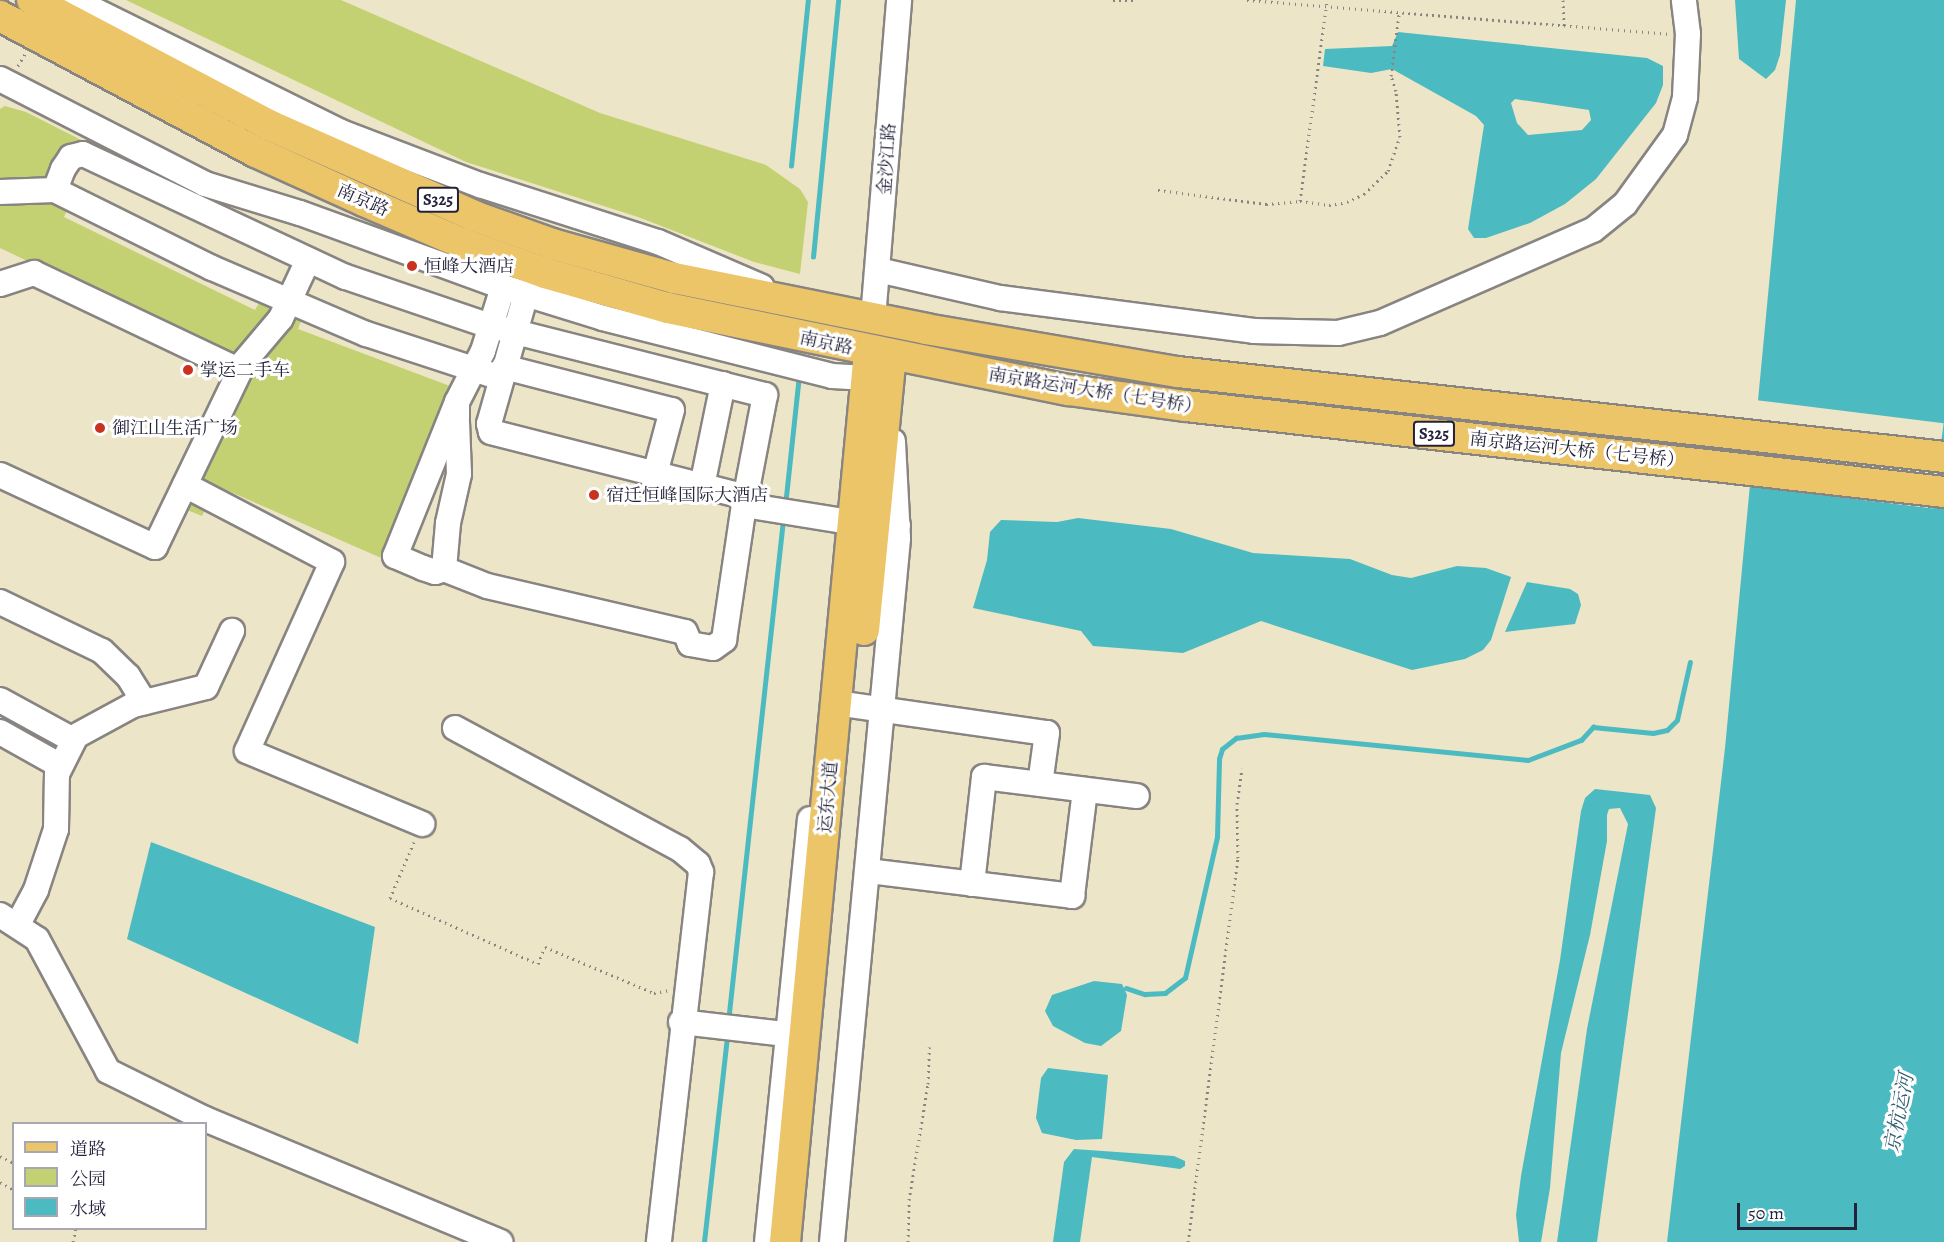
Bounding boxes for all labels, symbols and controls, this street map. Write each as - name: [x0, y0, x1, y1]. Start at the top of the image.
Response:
- street label: 金沙江路: [874, 122, 900, 196]
- street label: 南京路: [334, 179, 392, 221]
- road number: S325: [416, 187, 460, 213]
- place label: 恒峰大酒店: [424, 255, 514, 277]
- marker: 恒峰大酒店: [405, 259, 419, 273]
- street label: 南京路: [797, 327, 855, 359]
- place label: 掌运二手车: [200, 359, 290, 381]
- marker: 掌运二手车: [181, 363, 195, 377]
- street label: 南京路运河大桥（七号桥）: [987, 363, 1203, 419]
- place label: 御江山生活广场: [112, 417, 238, 439]
- marker: 御江山生活广场: [93, 421, 107, 435]
- road number: S325: [1412, 421, 1456, 447]
- street label: 南京路运河大桥（七号桥）: [1468, 428, 1686, 472]
- place label: 宿迁恒峰国际大酒店: [606, 484, 768, 506]
- marker: 宿迁恒峰国际大酒店: [587, 488, 601, 502]
- street label: 运东大道: [814, 760, 842, 834]
- water label: 京杭运河: [1880, 1071, 1918, 1155]
- legend: [12, 1122, 207, 1230]
- text: 道路: [70, 1137, 106, 1161]
- text: 公园: [70, 1167, 106, 1191]
- scale bar: [1740, 1191, 1860, 1229]
- text: 水域: [70, 1197, 106, 1221]
- text: 50 m: [1748, 1201, 1784, 1225]

